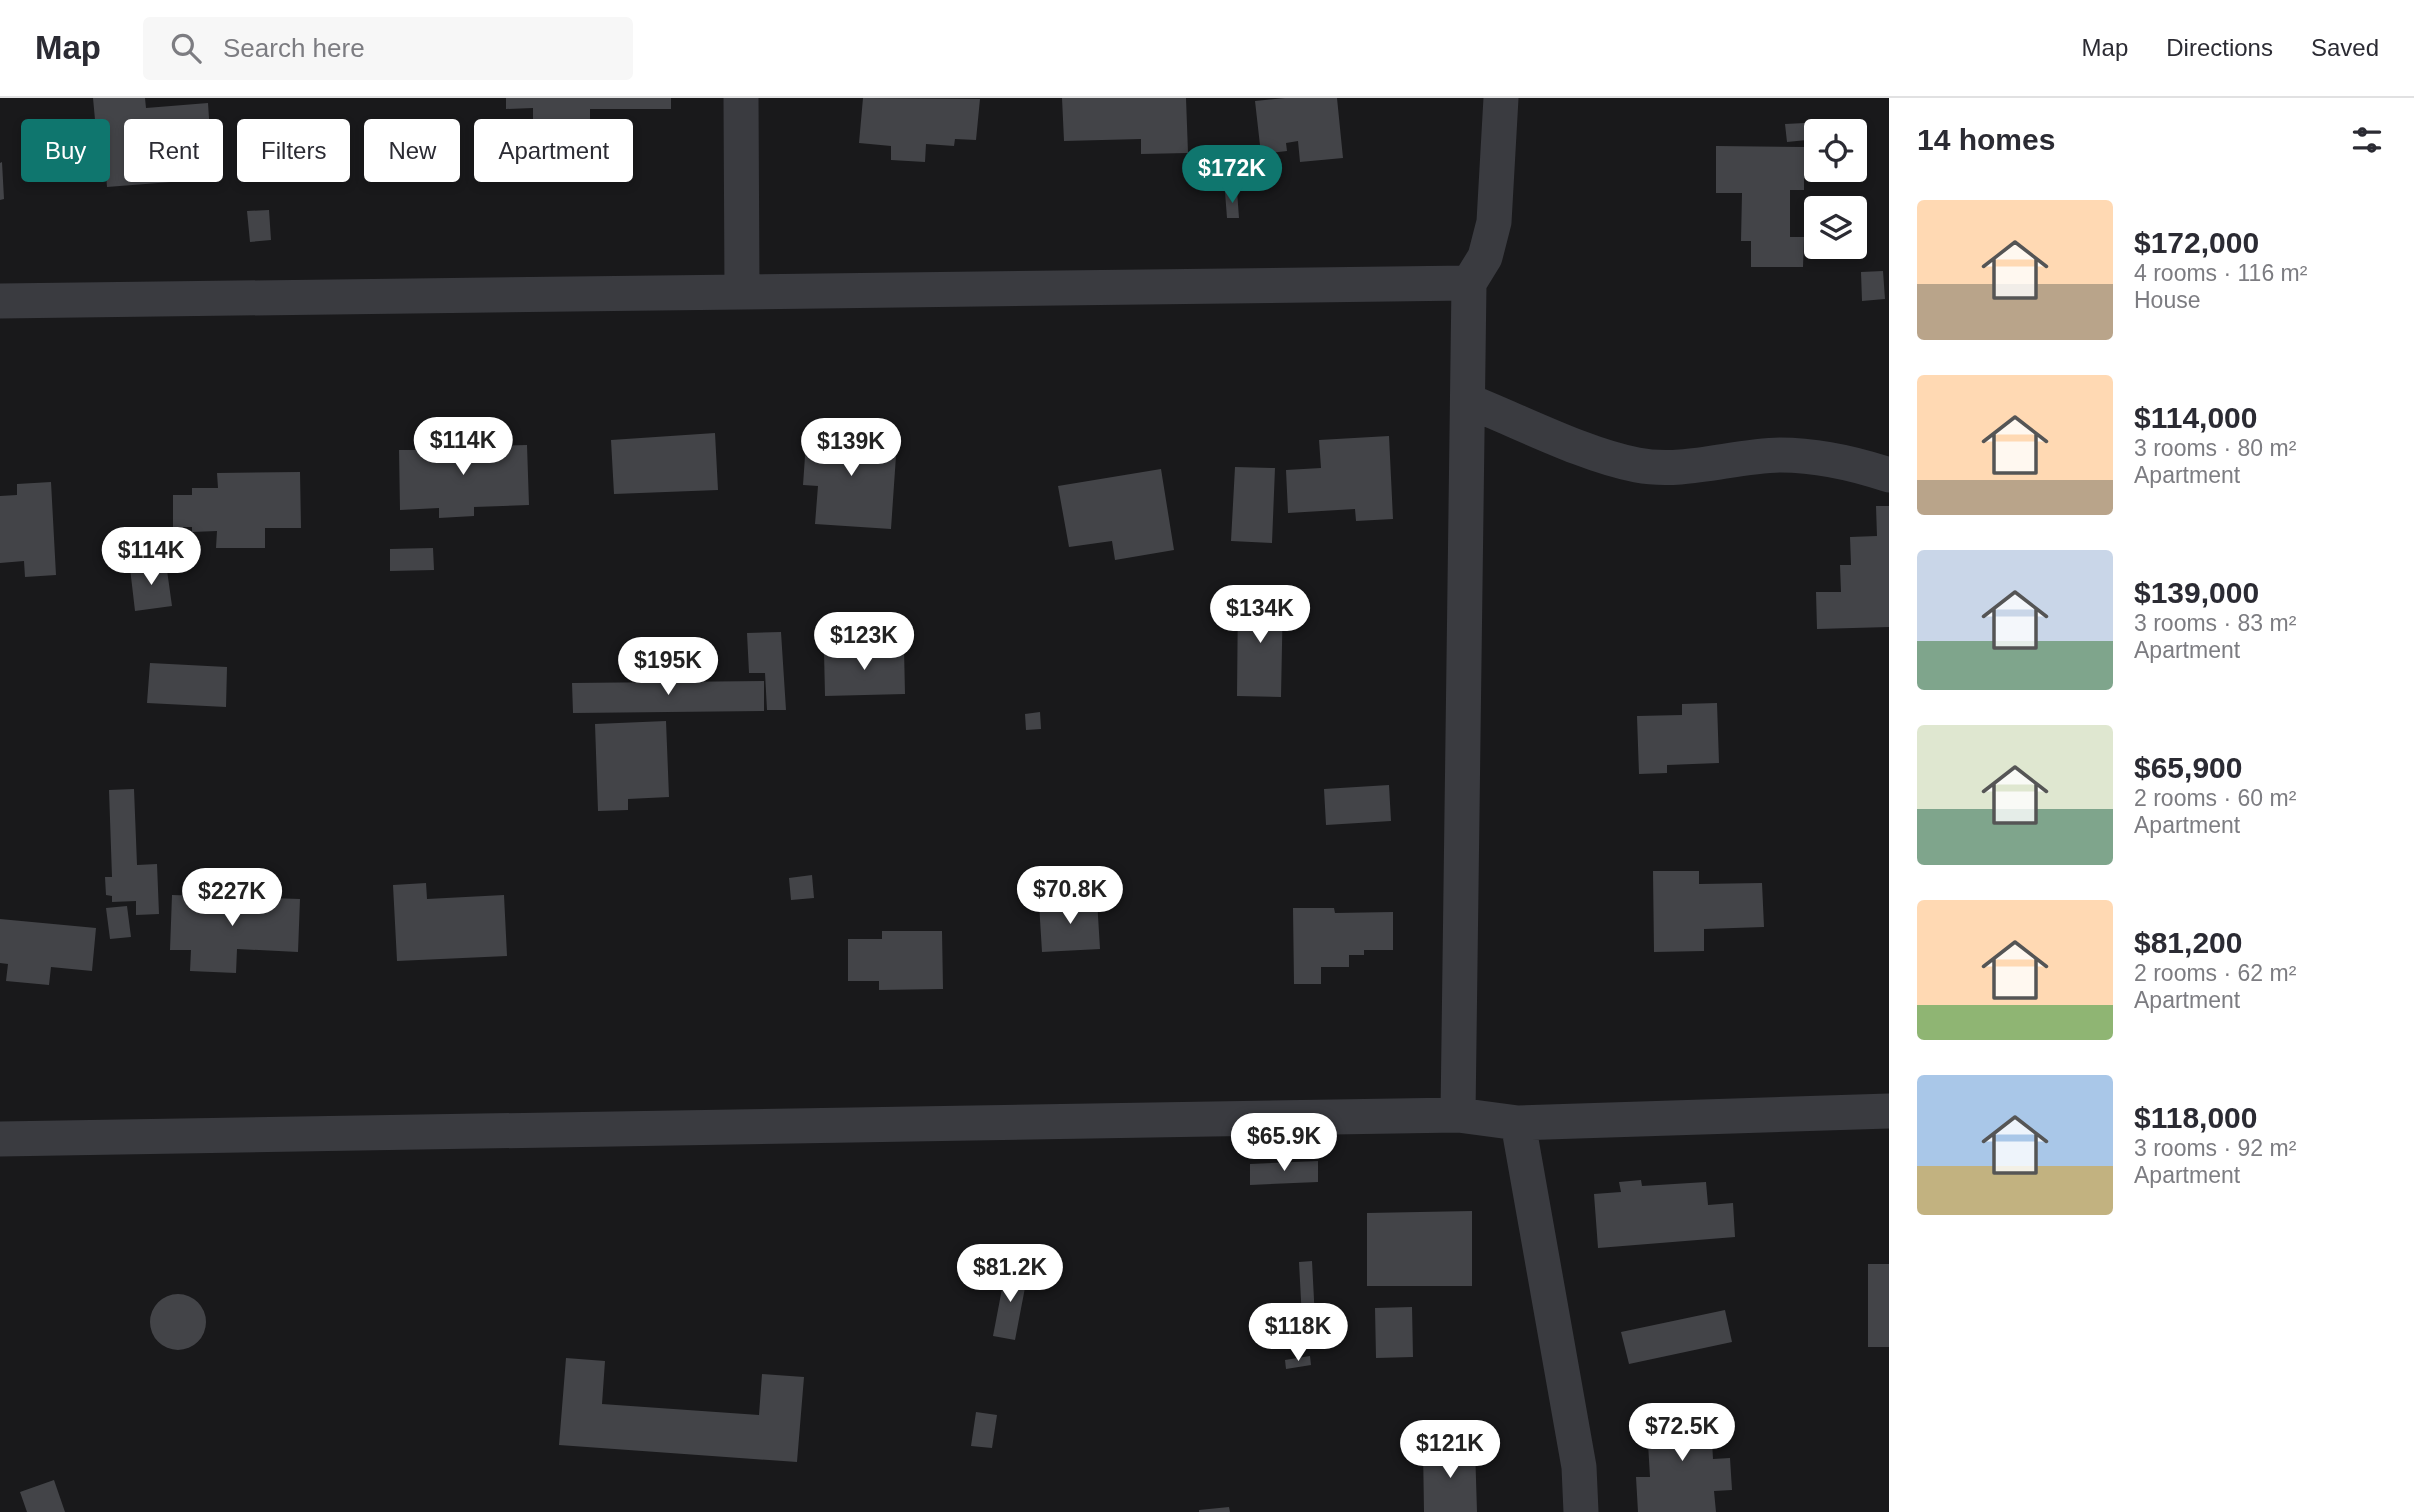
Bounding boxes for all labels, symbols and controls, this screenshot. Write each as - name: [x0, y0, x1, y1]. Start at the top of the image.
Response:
- search box: [143, 17, 633, 80]
- text: Map: [35, 29, 101, 66]
- icon: search: [167, 29, 205, 67]
- text: Search here: [223, 33, 365, 63]
- text: Map: [2082, 34, 2128, 61]
- text: Directions: [2166, 34, 2273, 61]
- text: Saved: [2311, 34, 2379, 61]
- chip: Buy: [21, 119, 110, 182]
- chip: Rent: [124, 119, 223, 182]
- chip: Filters: [237, 119, 350, 182]
- chip: New: [364, 119, 460, 182]
- chip: Apartment: [474, 119, 633, 182]
- map controls: [1804, 119, 1867, 259]
- button: locate: [1804, 119, 1867, 182]
- icon: filters: [2348, 121, 2386, 159]
- text: 14 homes: [1917, 123, 2055, 156]
- pin: $172K: [1183, 146, 1281, 205]
- text: $172K: [1198, 155, 1266, 181]
- button: layers: [1804, 196, 1867, 259]
- text: $172,000: [2134, 226, 2259, 259]
- icon: home: [1973, 228, 2057, 312]
- text: 4 rooms · 116 m²: [2134, 260, 2307, 286]
- text: House: [2134, 287, 2200, 313]
- text: $114,000: [2134, 401, 2257, 434]
- icon: home: [1973, 403, 2057, 487]
- pin: $114K: [414, 418, 512, 477]
- pin: $139K: [802, 418, 900, 478]
- text: $114K: [430, 427, 496, 453]
- text: $139K: [817, 428, 885, 454]
- text: 3 rooms · 80 m²: [2134, 435, 2296, 461]
- text: Apartment: [2134, 462, 2240, 488]
- pin: $114K: [102, 528, 200, 587]
- text: $114K: [118, 537, 184, 563]
- text: $139,000: [2134, 576, 2259, 609]
- icon: home: [1973, 578, 2057, 662]
- pin: $134K: [1211, 586, 1309, 645]
- text: $134K: [1226, 595, 1294, 621]
- text: 3 rooms · 83 m²: [2134, 610, 2296, 636]
- pin: $123K: [815, 612, 913, 672]
- text: $123K: [830, 622, 898, 648]
- text: Apartment: [2134, 637, 2240, 663]
- pin: $195K: [619, 638, 717, 697]
- text: $195K: [634, 647, 702, 673]
- text: $65,900: [2134, 751, 2242, 784]
- icon: home: [1973, 753, 2057, 837]
- text: 2 rooms · 60 m²: [2134, 785, 2296, 811]
- text: Apartment: [2134, 812, 2240, 838]
- pin: $70.8K: [1013, 866, 1127, 926]
- pin: $227K: [183, 868, 281, 928]
- text: $70.8K: [1033, 876, 1107, 902]
- text: $227K: [198, 878, 266, 904]
- text: $81,200: [2134, 926, 2242, 959]
- icon: home: [1973, 928, 2057, 1012]
- text: 2 rooms · 62 m²: [2134, 960, 2296, 986]
- text: Apartment: [2134, 987, 2240, 1013]
- text: $118,000: [2134, 1101, 2257, 1134]
- icon: home: [1973, 1103, 2057, 1187]
- pin: $65.9K: [1227, 1114, 1341, 1173]
- text: $65.9K: [1247, 1123, 1321, 1149]
- text: 3 rooms · 92 m²: [2134, 1135, 2296, 1161]
- text: Apartment: [2134, 1162, 2240, 1188]
- pin: $81.2K: [953, 1244, 1067, 1304]
- text: $81.2K: [973, 1254, 1047, 1280]
- pin: $118K: [1249, 1304, 1347, 1363]
- text: $118K: [1265, 1313, 1331, 1339]
- pin: $72.5K: [1625, 1404, 1739, 1463]
- text: $72.5K: [1645, 1413, 1719, 1439]
- pin: $121K: [1401, 1420, 1499, 1480]
- text: $121K: [1416, 1430, 1484, 1456]

